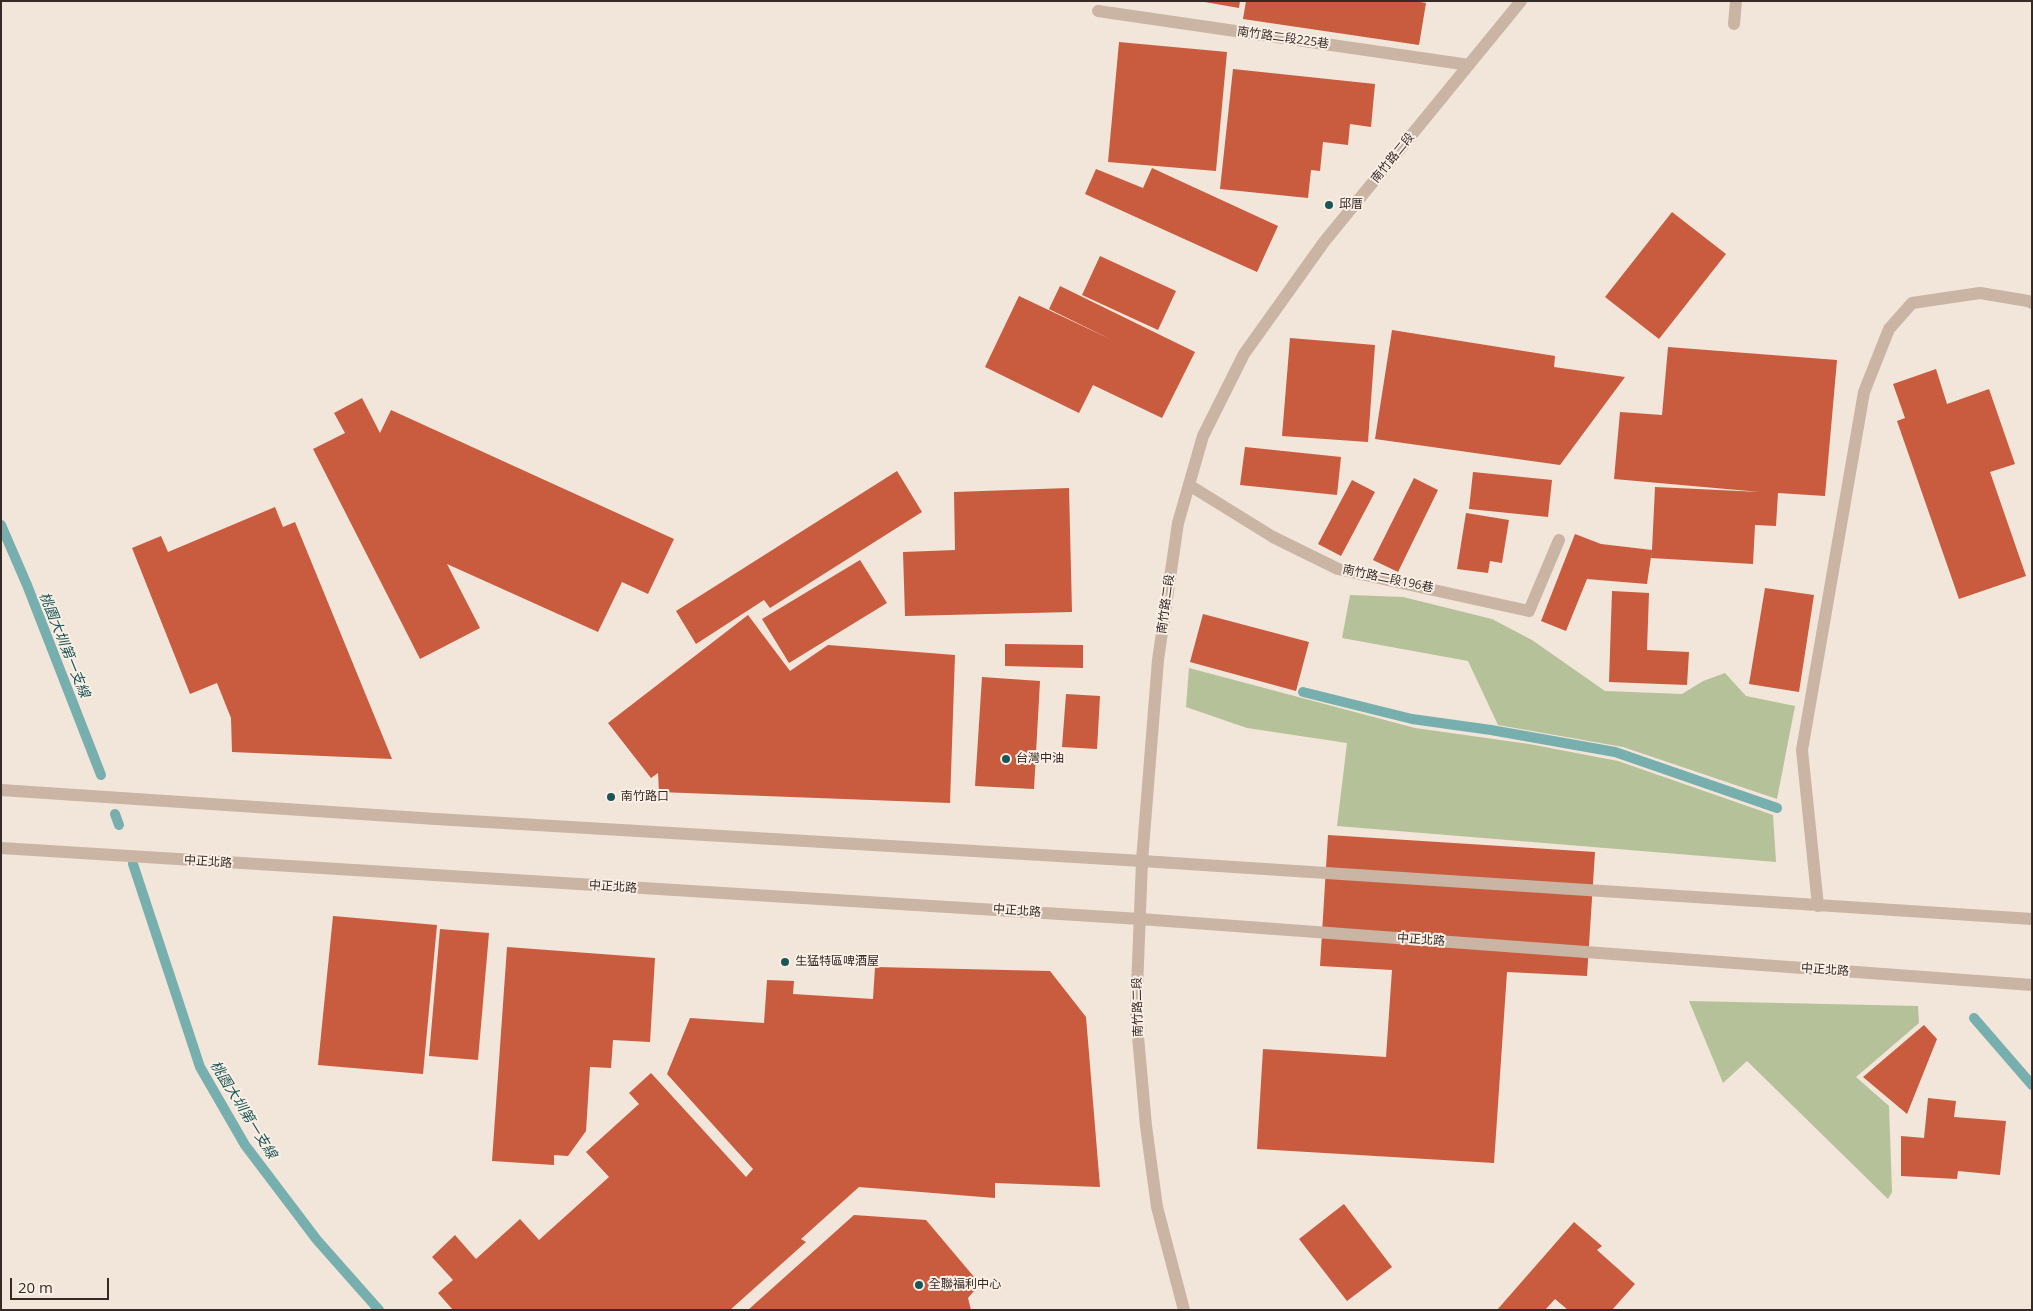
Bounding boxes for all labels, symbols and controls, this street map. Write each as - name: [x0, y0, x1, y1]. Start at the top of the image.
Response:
- street label: 南竹路二段225巷: [1236, 24, 1330, 52]
- street label: 南竹路二段: [1369, 130, 1417, 186]
- place label: 邱厝: [1339, 198, 1363, 212]
- marker: 邱厝: [1323, 199, 1335, 211]
- street label: 南竹路二段196巷: [1341, 562, 1435, 596]
- street label: 南竹路二段: [1155, 573, 1177, 635]
- water label: 桃園大圳第一支線: [35, 590, 93, 700]
- place label: 台灣中油: [1016, 752, 1064, 766]
- marker: 台灣中油: [1000, 753, 1012, 765]
- place label: 南竹路口: [621, 790, 669, 804]
- marker: 南竹路口: [605, 791, 617, 803]
- street label: 中正北路: [184, 853, 232, 871]
- street label: 中正北路: [589, 878, 637, 896]
- street label: 中正北路: [993, 902, 1041, 920]
- street label: 中正北路: [1397, 931, 1445, 949]
- place label: 生猛特區啤酒屋: [795, 955, 879, 969]
- marker: 生猛特區啤酒屋: [779, 956, 791, 968]
- street label: 中正北路: [1801, 961, 1849, 979]
- street label: 南竹路二段: [1130, 977, 1146, 1037]
- water label: 桃園大圳第一支線: [206, 1058, 280, 1162]
- scale bar: [12, 1268, 111, 1300]
- text: 20 m: [18, 1277, 53, 1297]
- place label: 全聯福利中心: [929, 1278, 1001, 1292]
- marker: 全聯福利中心: [913, 1279, 925, 1291]

